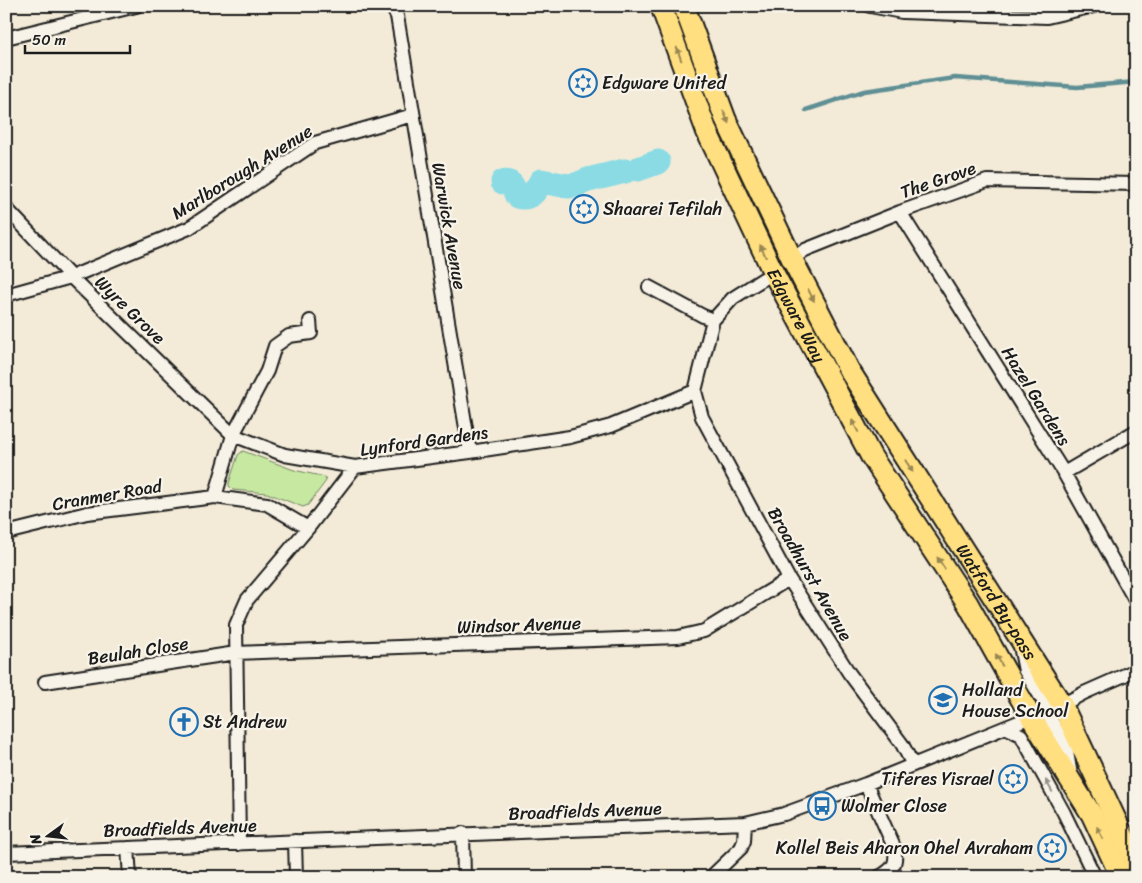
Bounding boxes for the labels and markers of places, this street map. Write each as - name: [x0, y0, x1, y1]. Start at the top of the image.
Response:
- place label: Edgware United: [602, 67, 727, 99]
- synagogue icon: Edgware United: [568, 68, 598, 98]
- place label: Shaarei Tefilah: [603, 193, 722, 225]
- synagogue icon: Shaarei Tefilah: [569, 194, 599, 224]
- place label: Holland House School: [962, 674, 1069, 727]
- school or university icon: Holland House School: [928, 685, 958, 715]
- place label: St Andrew: [203, 706, 287, 738]
- church icon: St Andrew: [169, 707, 199, 737]
- place label: Tiferes Yisrael: [881, 763, 995, 795]
- synagogue icon: Tiferes Yisrael: [998, 764, 1028, 794]
- place label: Wolmer Close: [841, 790, 947, 822]
- bus stop icon: Wolmer Close: [807, 791, 837, 821]
- place label: Kollel Beis Aharon Ohel Avraham: [776, 832, 1033, 864]
- synagogue icon: Kollel Beis Aharon Ohel Avraham: [1037, 833, 1067, 863]

